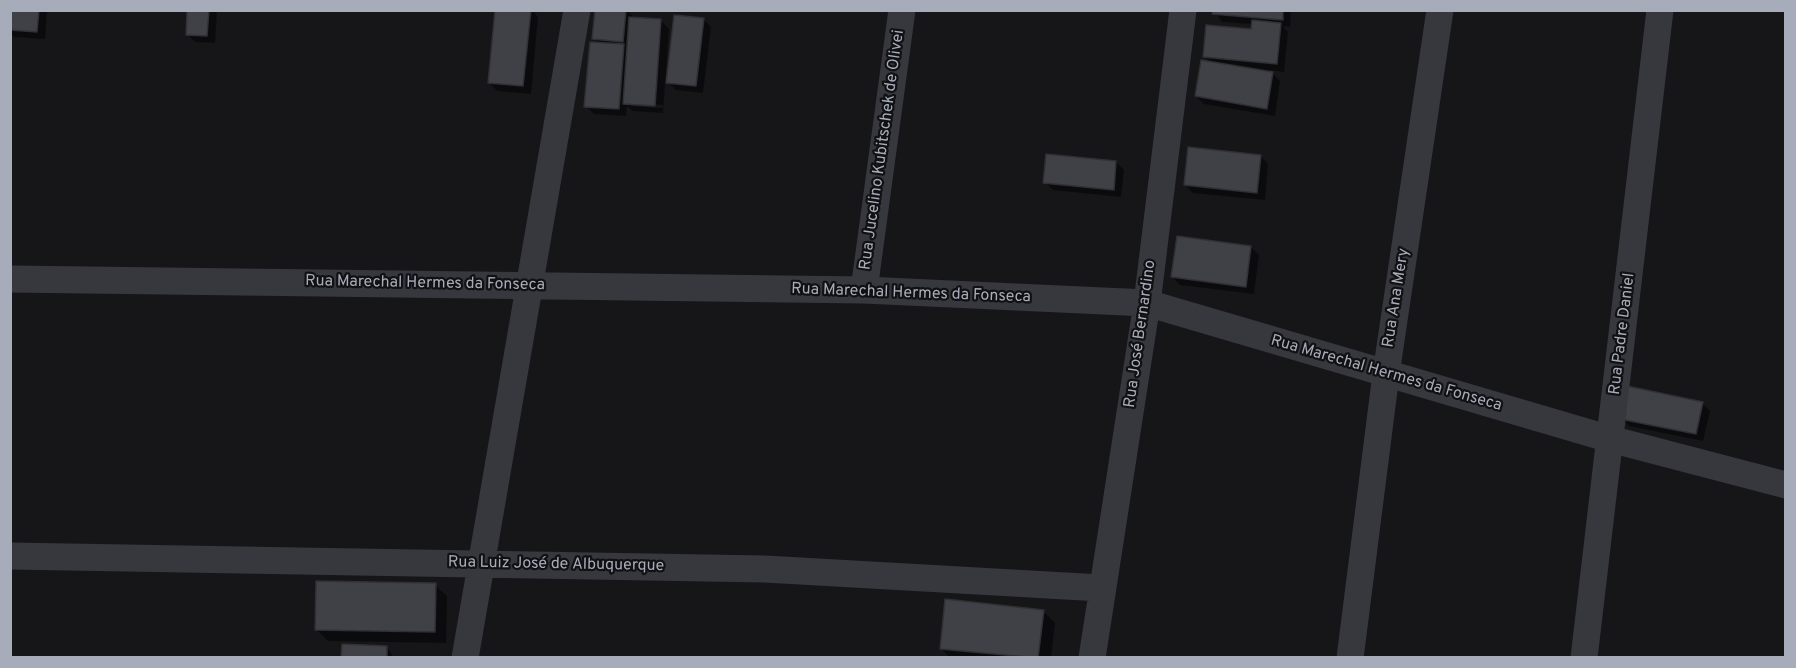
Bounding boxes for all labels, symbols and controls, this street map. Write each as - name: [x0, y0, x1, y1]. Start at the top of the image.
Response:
- street label: Rua Jucelino Kubitschek de Olivei: [857, 29, 909, 271]
- street label: Rua Ana Mery: [1380, 247, 1414, 349]
- street label: Rua José Bernardino: [1121, 259, 1161, 409]
- street label: Rua Marechal Hermes da Fonseca: [305, 272, 545, 296]
- street label: Rua Padre Daniel: [1606, 272, 1640, 396]
- street label: Rua Marechal Hermes da Fonseca: [791, 280, 1031, 308]
- street label: Rua Marechal Hermes da Fonseca: [1268, 332, 1504, 416]
- street label: Rua Luiz José de Albuquerque: [448, 554, 664, 576]

